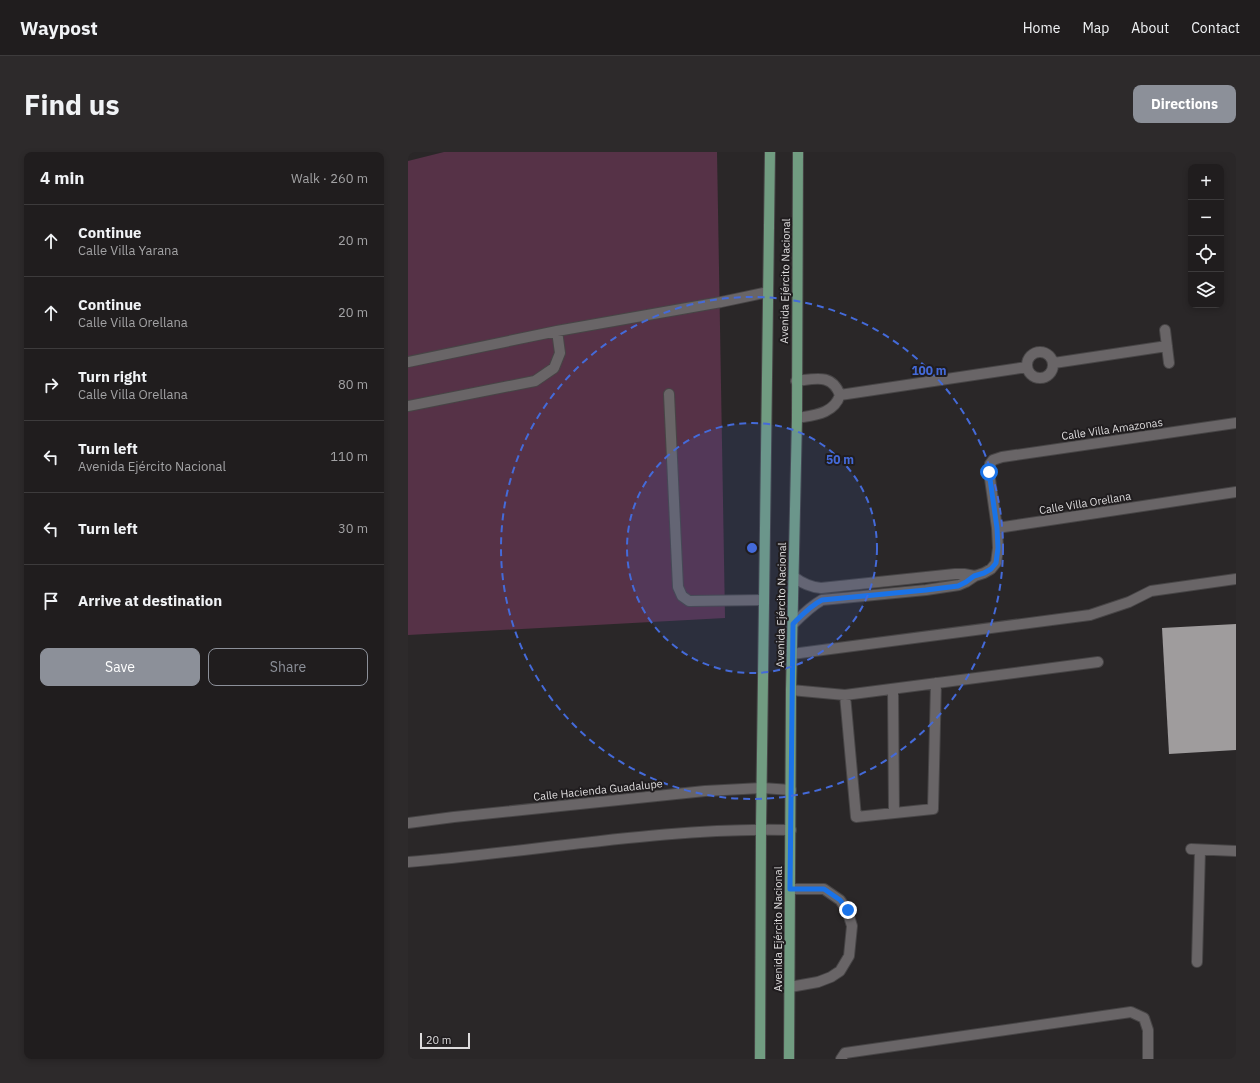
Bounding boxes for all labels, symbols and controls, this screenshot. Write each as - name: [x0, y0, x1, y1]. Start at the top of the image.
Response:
- text: Waypost: [20, 16, 98, 40]
- text: Home: [1023, 19, 1060, 37]
- text: Map: [1082, 19, 1109, 37]
- text: About: [1131, 19, 1169, 37]
- text: Contact: [1191, 19, 1240, 37]
- button: Directions: [1133, 85, 1236, 123]
- text: Find us: [24, 86, 120, 123]
- map controls: [1188, 164, 1224, 308]
- button: +: [1188, 164, 1224, 200]
- text: 4 min: [40, 167, 84, 189]
- text: Walk · 260 m: [291, 170, 368, 187]
- button: −: [1188, 200, 1224, 236]
- street label: Avenida Ejército Nacional: [777, 218, 793, 344]
- text: Continue: [78, 223, 142, 242]
- icon: ahead: [40, 230, 62, 252]
- text: 20 m: [338, 232, 368, 249]
- button: locate: [1188, 236, 1224, 272]
- text: Calle Villa Yarana: [78, 242, 178, 259]
- button: layers: [1188, 272, 1224, 308]
- text: Continue: [78, 295, 142, 314]
- icon: ahead: [40, 302, 62, 324]
- text: 20 m: [338, 304, 368, 321]
- text: Calle Villa Orellana: [78, 314, 188, 331]
- text: 100 m: [911, 363, 947, 378]
- text: Turn right: [78, 367, 147, 386]
- icon: right: [40, 374, 62, 396]
- text: 80 m: [338, 376, 368, 393]
- text: Calle Villa Orellana: [78, 386, 188, 403]
- street label: Calle Villa Amazonas: [1060, 415, 1164, 443]
- text: Turn left: [78, 439, 138, 458]
- icon: left: [40, 446, 62, 468]
- text: 110 m: [330, 448, 368, 465]
- text: 50 m: [826, 452, 854, 467]
- text: Avenida Ejército Nacional: [78, 458, 226, 475]
- route start: [980, 463, 998, 481]
- street label: Calle Villa Orellana: [1038, 489, 1132, 517]
- icon: left: [40, 518, 62, 540]
- text: Turn left: [78, 519, 138, 538]
- text: 30 m: [338, 520, 368, 537]
- centre of rings: [745, 541, 759, 555]
- street label: Avenida Ejército Nacional: [773, 542, 789, 668]
- icon: arrive: [40, 590, 62, 612]
- text: Arrive at destination: [78, 591, 222, 610]
- button: Save: [40, 648, 200, 686]
- button: Share: [208, 648, 368, 686]
- street label: Calle Hacienda Guadalupe: [533, 776, 663, 804]
- street label: Avenida Ejército Nacional: [771, 866, 785, 992]
- route end: [839, 901, 857, 919]
- scale bar: [420, 1031, 470, 1050]
- text: 20 m: [426, 1033, 451, 1047]

